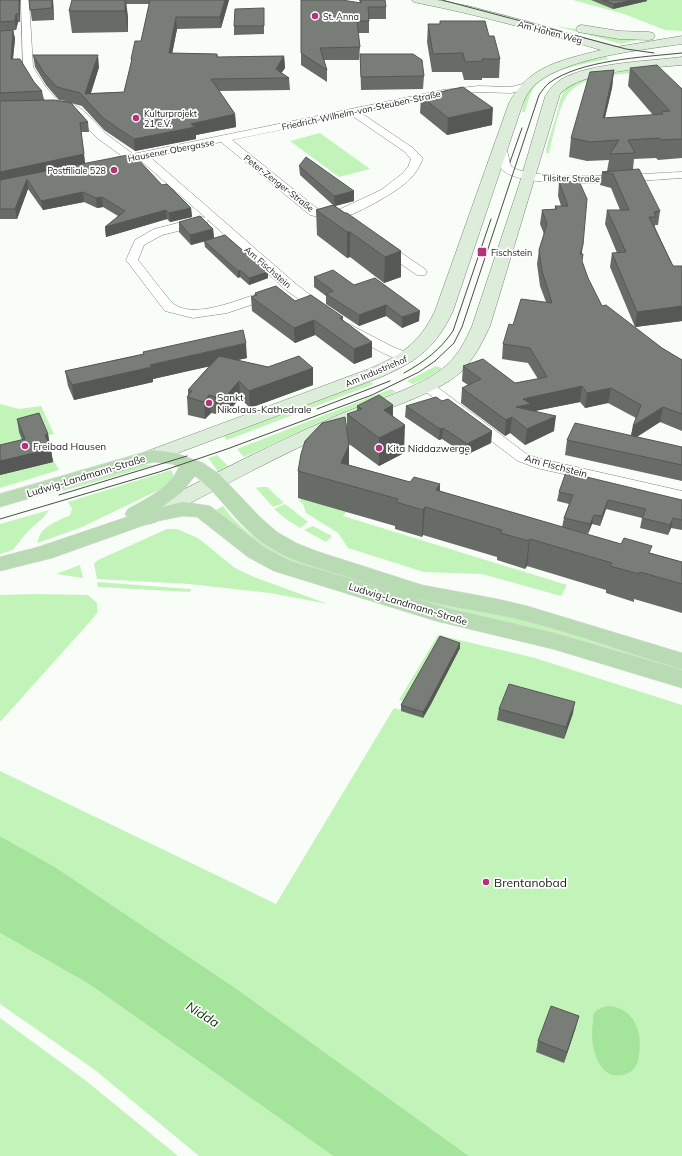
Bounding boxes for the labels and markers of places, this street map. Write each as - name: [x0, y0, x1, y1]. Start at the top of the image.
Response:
- marker: St. Anna: [310, 11, 320, 21]
- place label: St. Anna: [323, 11, 359, 22]
- place label: Kulturprojekt 21 e.V.: [144, 108, 197, 129]
- marker: Kulturprojekt 21 e.V.: [131, 113, 141, 123]
- place label: Postfiliale 528: [47, 165, 106, 176]
- marker: Postfiliale 528: [109, 165, 119, 175]
- marker: Fischstein: [476, 246, 488, 258]
- place label: Fischstein: [491, 247, 532, 258]
- place label: Sankt Nikolaus-Kathedrale: [217, 391, 312, 416]
- marker: Sankt Nikolaus-Kathedrale: [204, 398, 214, 408]
- place label: Freibad Hausen: [33, 440, 106, 453]
- marker: Freibad Hausen: [20, 441, 30, 451]
- place label: Kita Niddazwerge: [387, 442, 470, 455]
- marker: Kita Niddazwerge: [374, 443, 384, 453]
- place label: Brentanobad: [494, 875, 567, 890]
- marker: Brentanobad: [481, 877, 491, 887]

